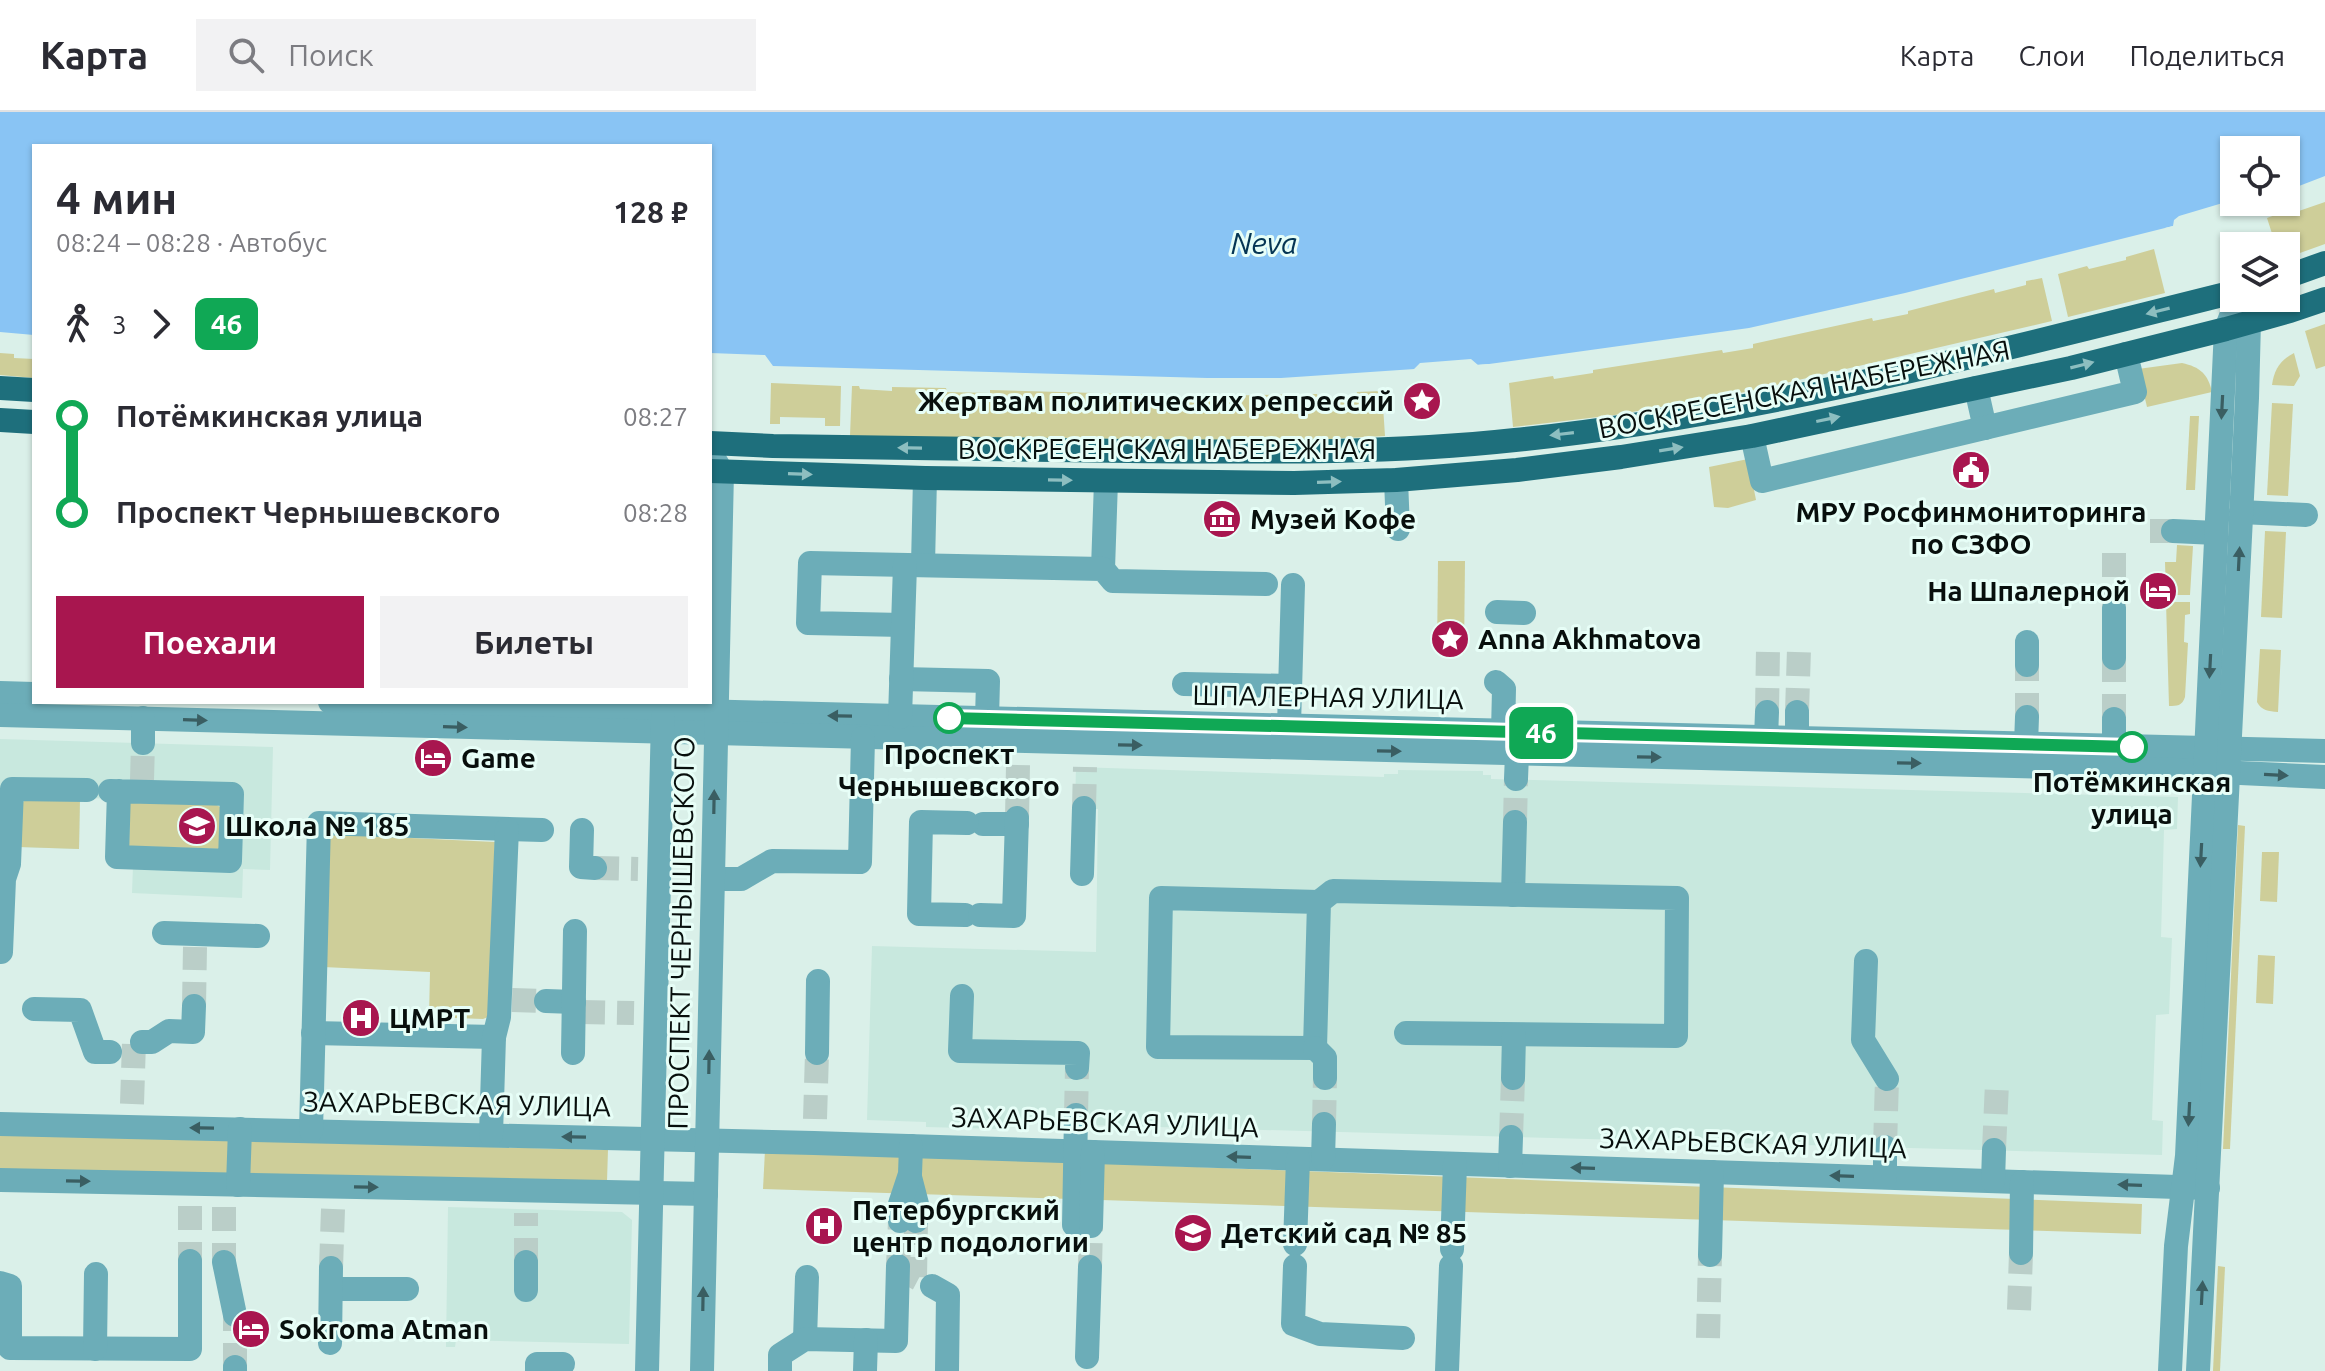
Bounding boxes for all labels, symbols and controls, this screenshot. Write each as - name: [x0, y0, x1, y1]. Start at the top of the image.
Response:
- search box: [196, 19, 756, 91]
- icon: search: [224, 33, 268, 77]
- text: Карта: [40, 34, 148, 76]
- text: Поиск: [288, 38, 374, 72]
- text: Карта: [1900, 40, 1974, 71]
- text: Слои: [2018, 40, 2085, 71]
- text: Поделиться: [2129, 40, 2285, 71]
- map controls: [2220, 136, 2300, 312]
- button: locate: [2220, 136, 2300, 216]
- text: 4 мин: [56, 173, 177, 222]
- text: 128 ₽: [613, 195, 688, 229]
- water label: Neva: [1231, 226, 1297, 260]
- text: 08:24 – 08:28 · Автобус: [56, 228, 327, 257]
- button: layers: [2220, 232, 2300, 312]
- icon: walk: [56, 302, 100, 346]
- icon: forward: [139, 302, 183, 346]
- one-way arrow: [2146, 305, 2171, 318]
- text: 46: [211, 308, 242, 339]
- text: 3: [112, 310, 127, 339]
- street label: ВОСКРЕСЕНСКАЯ НАБЕРЕЖНАЯ: [1596, 333, 2012, 444]
- one-way arrow: [2070, 358, 2095, 371]
- place icon: Жертвам политических репрессий: [1401, 380, 1443, 422]
- place label: Жертвам политических репрессий: [918, 385, 1394, 416]
- one-way arrow: [2216, 395, 2229, 420]
- text: Потёмкинская улица: [116, 399, 423, 433]
- text: 08:27: [623, 402, 688, 431]
- one-way arrow: [1816, 412, 1841, 425]
- one-way arrow: [1549, 428, 1574, 441]
- street label: ВОСКРЕСЕНСКАЯ НАБЕРЕЖНАЯ: [958, 433, 1376, 464]
- one-way arrow: [897, 442, 922, 454]
- one-way arrow: [1659, 442, 1684, 454]
- public building icon: МРУ Росфинмониторинга по СЗФО: [1950, 449, 1992, 491]
- one-way arrow: [788, 468, 813, 481]
- one-way arrow: [1048, 474, 1073, 487]
- one-way arrow: [1317, 476, 1342, 489]
- text: Проспект Чернышевского: [116, 495, 501, 529]
- place label: МРУ Росфинмониторинга по СЗФО: [1795, 496, 2147, 559]
- text: 08:28: [623, 498, 688, 527]
- museum icon: Музей Кофе: [1201, 498, 1243, 540]
- place label: Музей Кофе: [1250, 503, 1416, 534]
- one-way arrow: [2233, 546, 2246, 571]
- hotel icon: На Шпалерной: [2137, 570, 2179, 612]
- place label: На Шпалерной: [1927, 575, 2130, 606]
- button: Поехали: [56, 596, 364, 688]
- button: Билеты: [380, 596, 688, 688]
- place icon: Anna Akhmatova: [1429, 618, 1471, 660]
- place label: Anna Akhmatova: [1478, 623, 1702, 654]
- one-way arrow: [2203, 654, 2216, 679]
- street label: ШПАЛЕРНАЯ УЛИЦА: [1192, 679, 1464, 714]
- marker: Проспект Чернышевского: [934, 703, 964, 733]
- line badge: 46: [1505, 707, 1577, 759]
- one-way arrow: [827, 709, 852, 722]
- one-way arrow: [183, 714, 208, 726]
- text: 46: [1525, 717, 1557, 748]
- one-way arrow: [443, 721, 468, 733]
- marker: Потёмкинская улица: [2117, 732, 2147, 762]
- street label: ПРОСПЕКТ ЧЕРНЫШЕВСКОГО: [662, 736, 699, 1130]
- hotel icon: Game: [412, 737, 454, 779]
- place label: Проспект Чернышевского: [838, 738, 1060, 801]
- one-way arrow: [1118, 738, 1143, 751]
- place label: Game: [461, 742, 536, 773]
- one-way arrow: [1377, 744, 1402, 757]
- one-way arrow: [1637, 751, 1662, 763]
- one-way arrow: [1897, 757, 1922, 770]
- place label: Потёмкинская улица: [2033, 766, 2231, 829]
- one-way arrow: [2264, 769, 2289, 782]
- one-way arrow: [708, 789, 721, 814]
- school or university icon: Школа № 185: [176, 805, 218, 847]
- place label: Школа № 185: [225, 810, 409, 841]
- one-way arrow: [2194, 843, 2207, 868]
- hospital icon: ЦМРТ: [340, 997, 382, 1039]
- place label: ЦМРТ: [389, 1002, 470, 1033]
- one-way arrow: [702, 1049, 715, 1074]
- street label: ЗАХАРЬЕВСКАЯ УЛИЦА: [303, 1085, 611, 1122]
- street label: ЗАХАРЬЕВСКАЯ УЛИЦА: [951, 1101, 1259, 1142]
- one-way arrow: [2182, 1102, 2195, 1127]
- one-way arrow: [189, 1122, 214, 1135]
- street label: ЗАХАРЬЕВСКАЯ УЛИЦА: [1599, 1122, 1907, 1163]
- one-way arrow: [561, 1131, 586, 1144]
- one-way arrow: [1226, 1150, 1251, 1163]
- one-way arrow: [1570, 1161, 1595, 1174]
- one-way arrow: [1829, 1169, 1854, 1182]
- one-way arrow: [66, 1175, 91, 1188]
- one-way arrow: [2117, 1179, 2142, 1192]
- one-way arrow: [354, 1181, 379, 1194]
- place label: Петербургский центр подологии: [852, 1194, 1089, 1257]
- hospital icon: Петербургский центр подологии: [803, 1205, 845, 1247]
- school or university icon: Детский сад № 85: [1172, 1212, 1214, 1254]
- place label: Детский сад № 85: [1221, 1217, 1467, 1248]
- one-way arrow: [2196, 1280, 2209, 1305]
- one-way arrow: [697, 1286, 710, 1311]
- hotel icon: Sokroma Atman: [230, 1308, 272, 1350]
- place label: Sokroma Atman: [279, 1313, 489, 1344]

